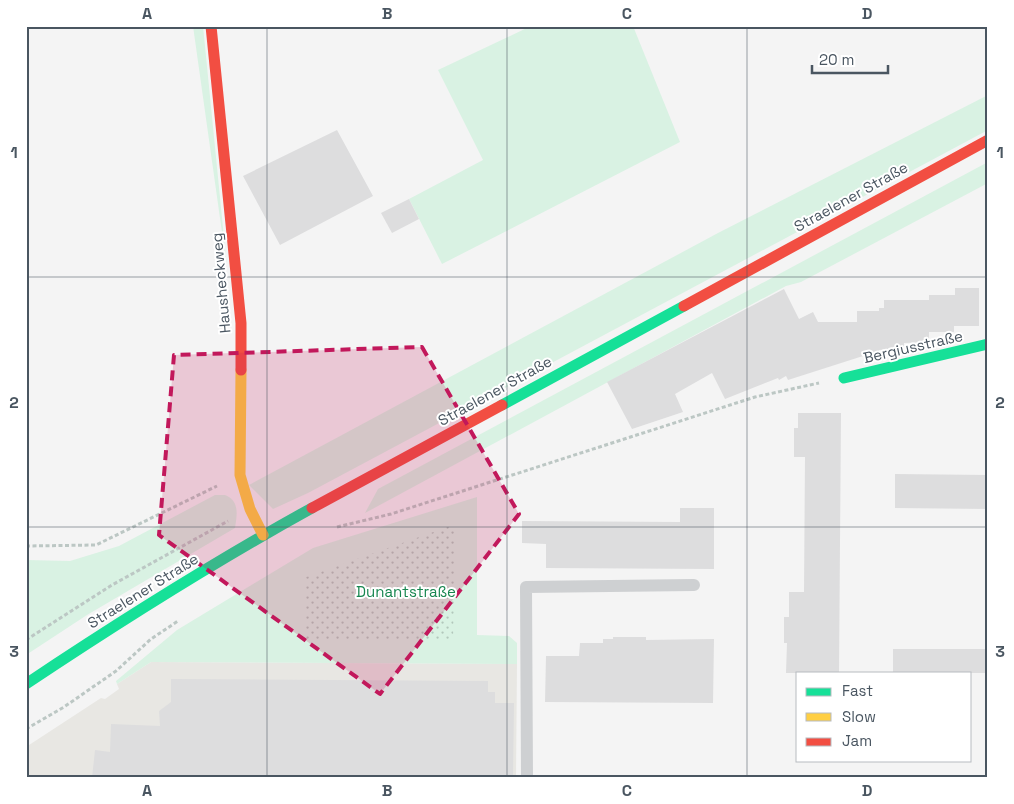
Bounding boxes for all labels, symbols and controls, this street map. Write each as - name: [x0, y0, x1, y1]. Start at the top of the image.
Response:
- text: A: [142, 3, 152, 24]
- text: B: [382, 3, 392, 24]
- text: C: [622, 3, 632, 24]
- text: D: [862, 3, 872, 24]
- scale bar: [812, 42, 888, 74]
- text: 20 m: [819, 50, 854, 69]
- text: 1: [10, 142, 18, 163]
- text: 1: [996, 142, 1004, 163]
- street label: Straelener Straße: [790, 157, 911, 236]
- street label: Hausheckweg: [207, 232, 234, 334]
- street label: Bergiusstraße: [861, 326, 965, 367]
- street label: Straelener Straße: [434, 351, 555, 430]
- text: 2: [9, 392, 19, 413]
- text: 2: [995, 392, 1005, 413]
- street label: Straelener Straße: [84, 549, 202, 632]
- park label: Dunantstraße: [356, 582, 456, 601]
- text: 3: [9, 641, 19, 662]
- text: 3: [995, 641, 1005, 662]
- legend: [796, 672, 972, 762]
- text: Fast: [842, 681, 873, 700]
- text: Slow: [842, 707, 876, 726]
- text: Jam: [842, 731, 872, 750]
- text: A: [142, 780, 152, 801]
- text: B: [382, 780, 392, 801]
- text: C: [622, 780, 632, 801]
- text: D: [862, 780, 872, 801]

